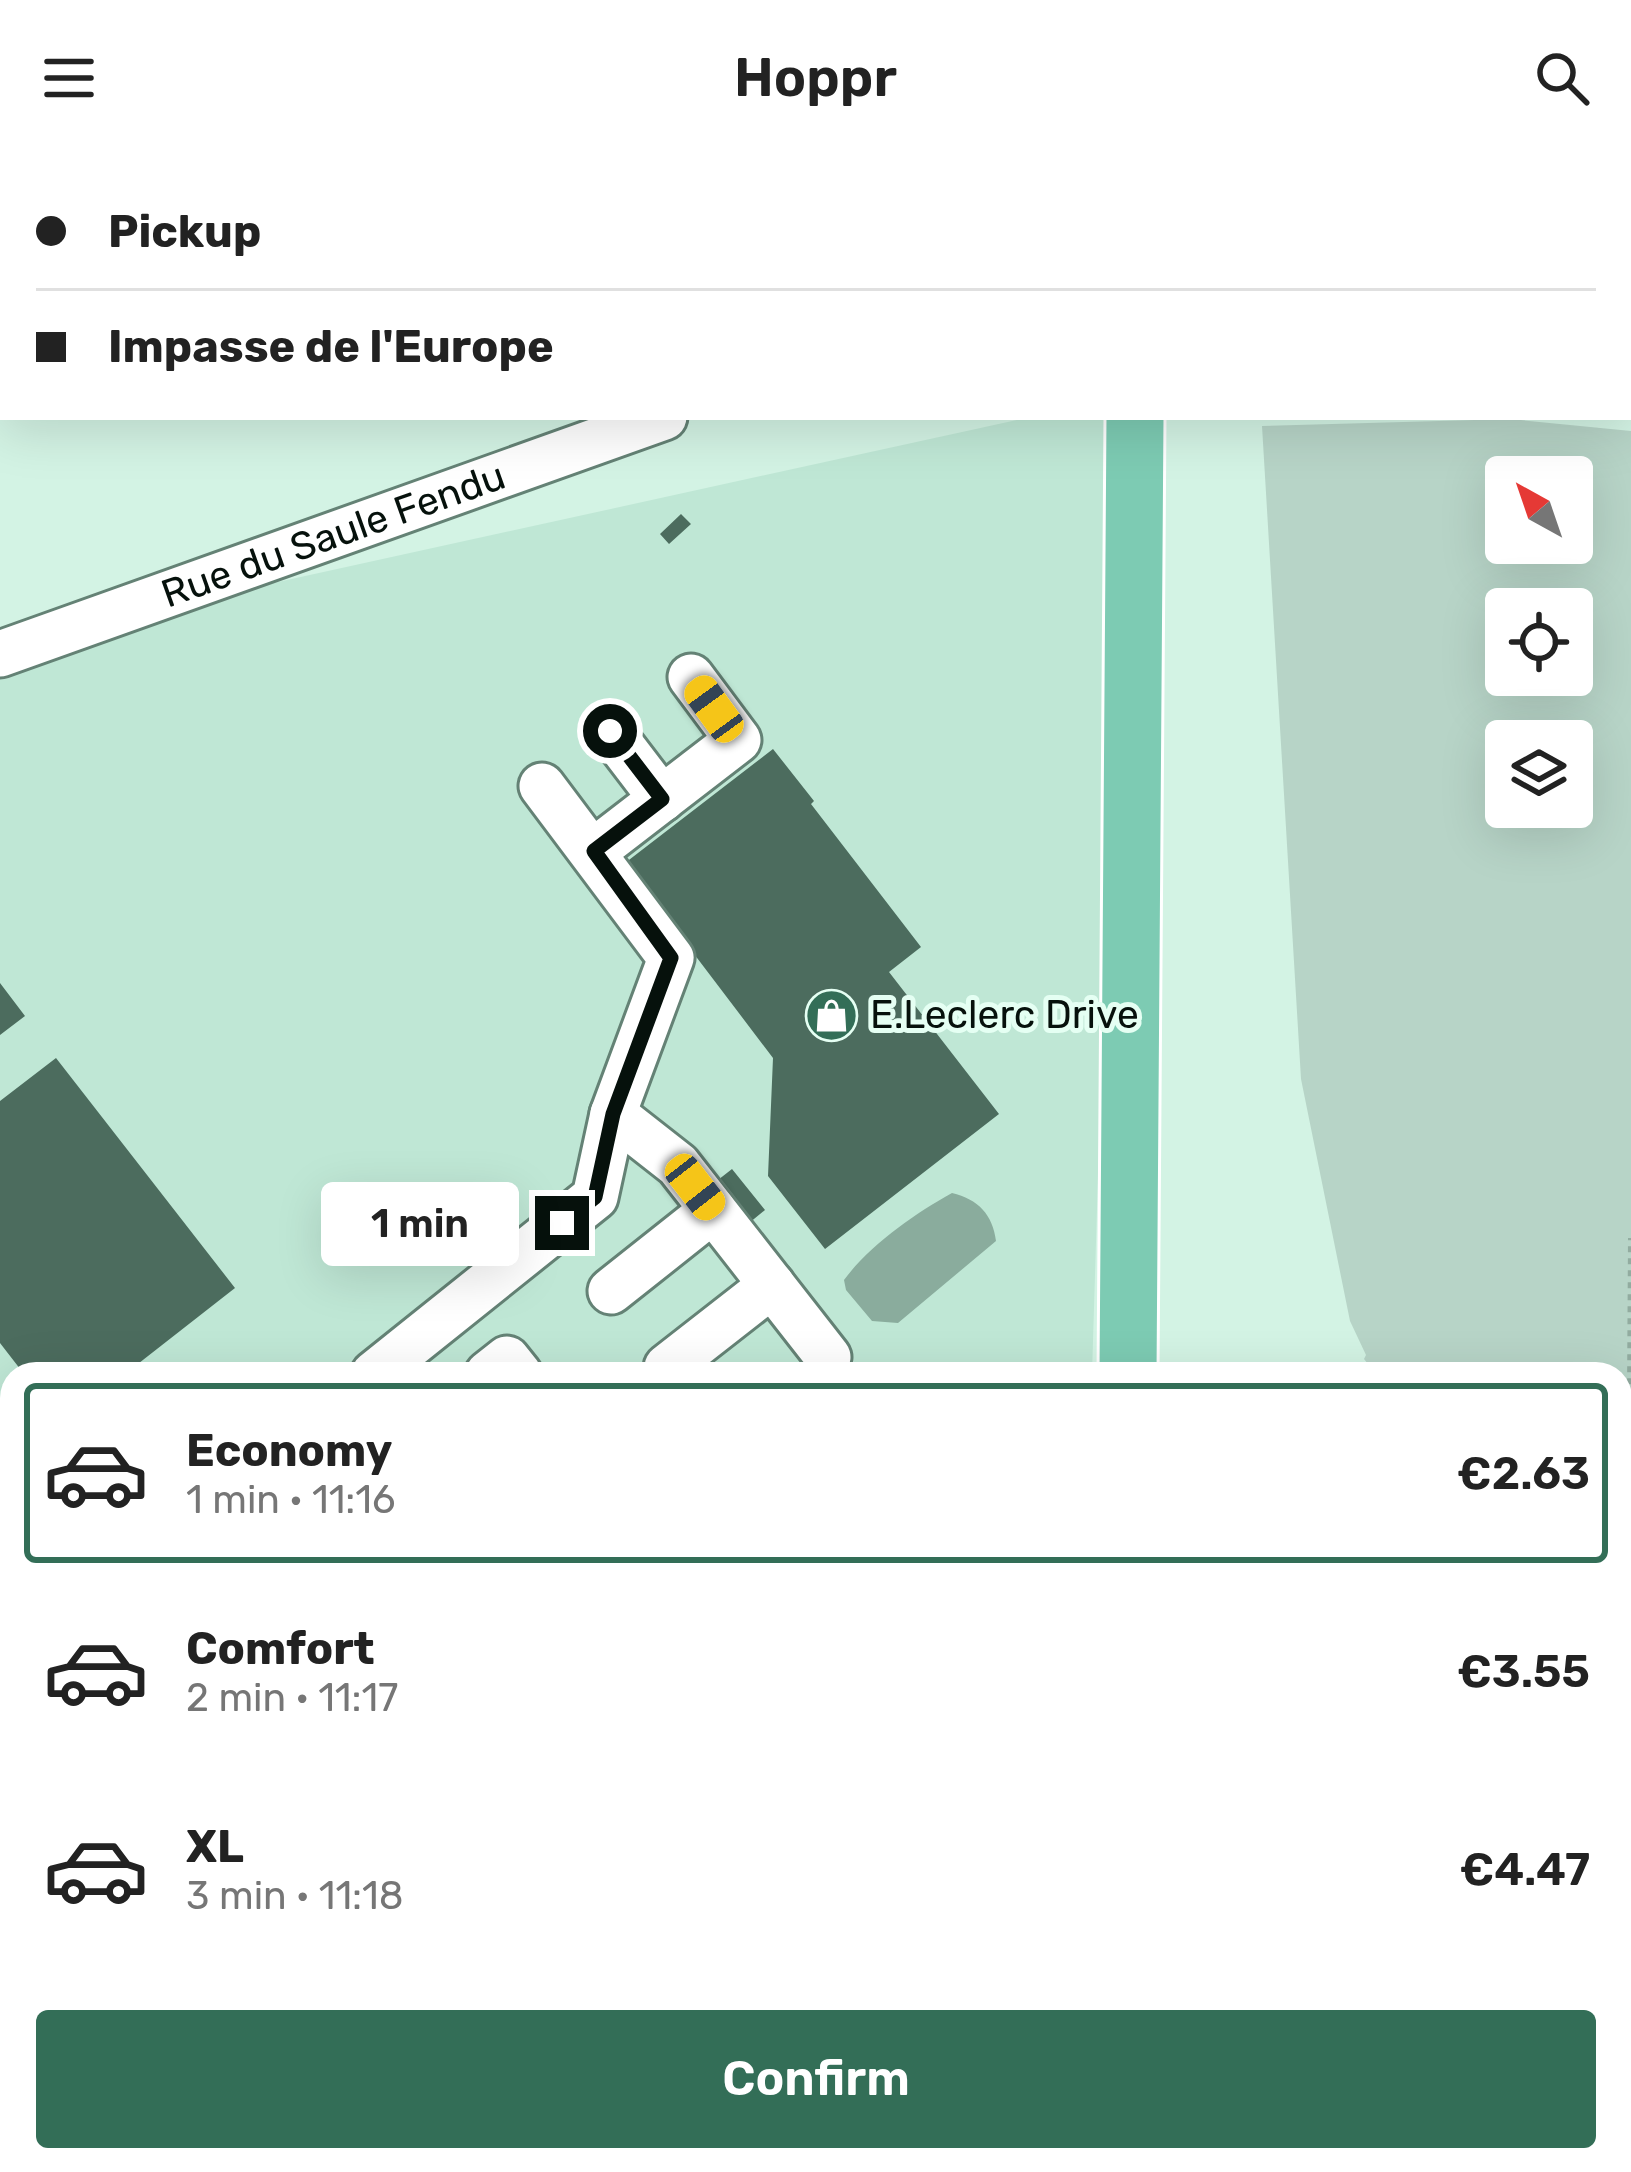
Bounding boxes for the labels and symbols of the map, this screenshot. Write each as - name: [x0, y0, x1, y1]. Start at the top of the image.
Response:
- street label: Rue du Saule Fendu: [155, 453, 511, 617]
- north arrow: [1485, 456, 1593, 564]
- car: [678, 669, 750, 749]
- route start: [583, 704, 637, 758]
- shop icon: E.Leclerc Drive: [803, 987, 859, 1043]
- place label: E.Leclerc Drive: [870, 992, 1139, 1038]
- car: [659, 1148, 731, 1226]
- callout: 1 min: [322, 1181, 520, 1265]
- route end: [535, 1196, 589, 1250]

